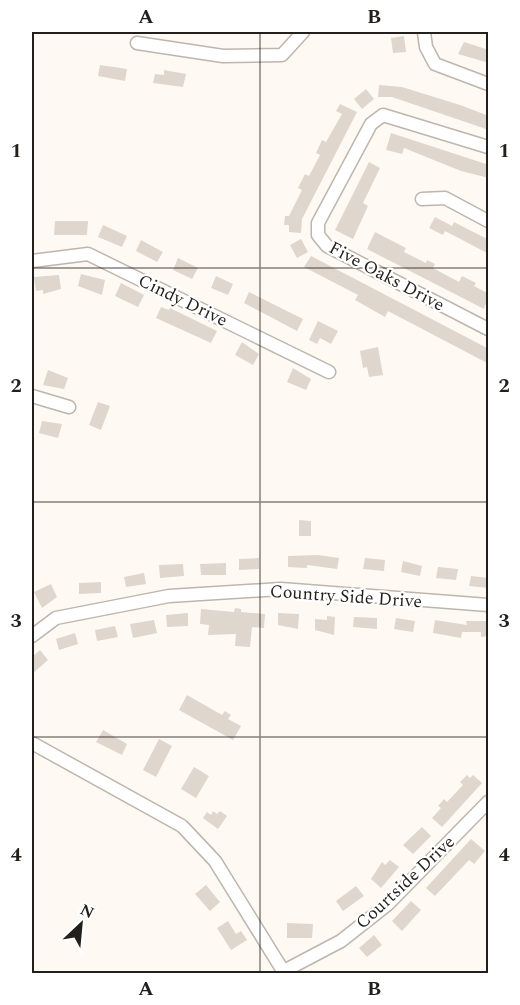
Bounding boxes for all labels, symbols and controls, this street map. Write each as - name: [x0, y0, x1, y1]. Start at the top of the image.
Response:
- text: A: [138, 2, 154, 32]
- text: B: [367, 2, 381, 32]
- text: 1: [10, 136, 22, 166]
- text: 1: [498, 136, 510, 166]
- street label: Five Oaks Drive: [324, 235, 449, 318]
- street label: Cindy Drive: [134, 267, 232, 334]
- text: 2: [10, 371, 22, 401]
- text: 2: [498, 371, 510, 401]
- street label: Country Side Drive: [269, 578, 423, 615]
- text: 3: [10, 606, 22, 636]
- text: 3: [498, 606, 510, 636]
- street label: Courtside Drive: [350, 829, 461, 936]
- text: 4: [10, 840, 22, 870]
- text: 4: [498, 840, 510, 870]
- north arrow: [51, 894, 111, 954]
- text: N: [76, 898, 98, 925]
- text: A: [138, 974, 154, 1004]
- text: B: [367, 974, 381, 1004]

